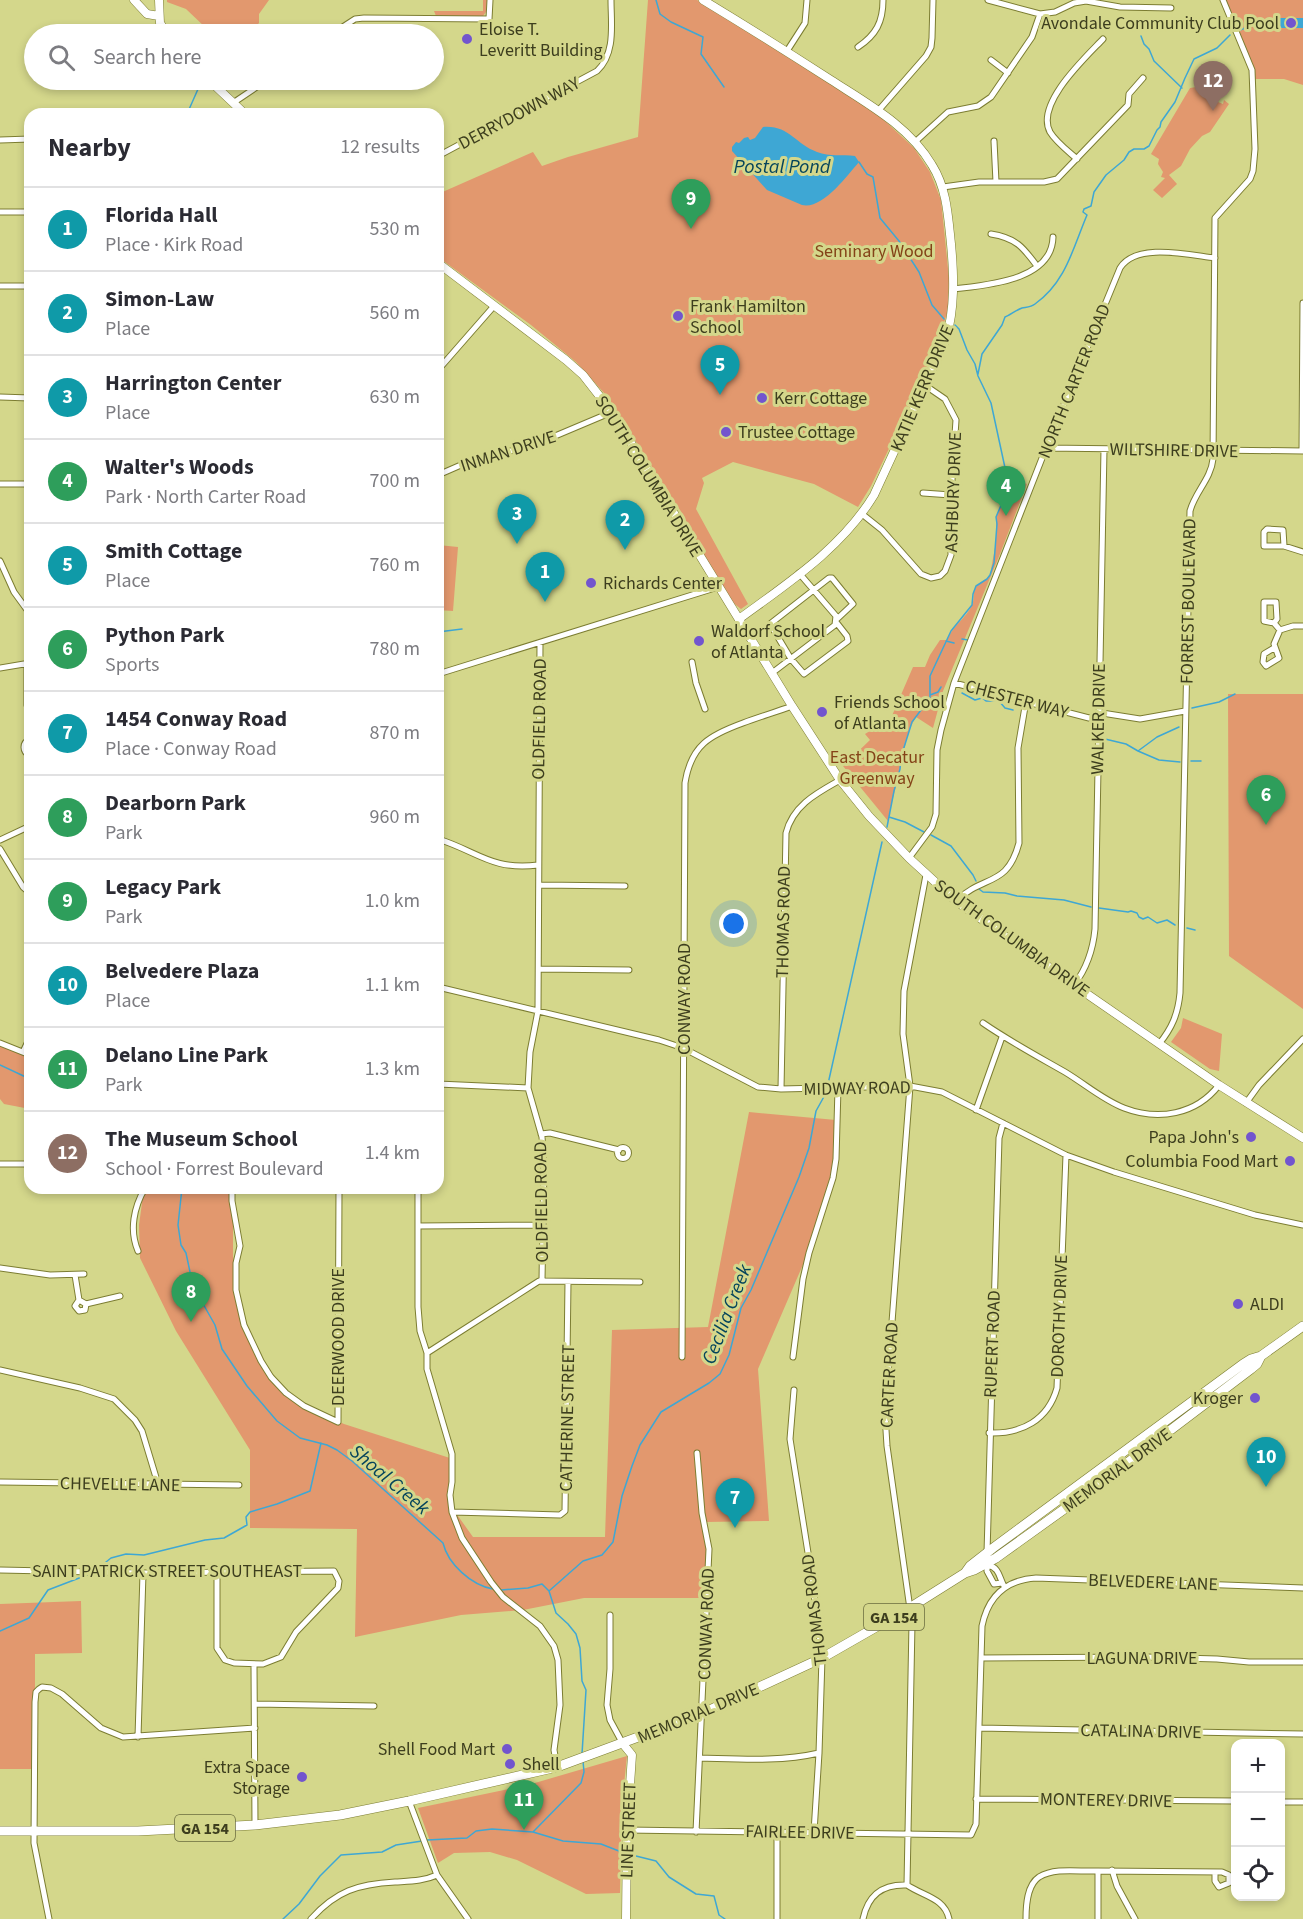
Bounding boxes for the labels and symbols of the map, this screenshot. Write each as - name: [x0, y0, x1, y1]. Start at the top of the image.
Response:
- place label: Avondale Community Club Pool: [1041, 11, 1279, 36]
- marker: Avondale Community Club Pool: [1284, 16, 1298, 30]
- place label: Eloise T. Leveritt Building: [479, 17, 603, 63]
- marker: Eloise T. Leveritt Building: [460, 32, 474, 46]
- pin: 12: [1194, 62, 1232, 111]
- street label: DERRYDOWN WAY: [454, 71, 585, 156]
- water label: Postal Pond: [733, 153, 832, 181]
- pin: 9: [672, 180, 710, 229]
- park label: Seminary Wood: [814, 239, 934, 264]
- place label: Frank Hamilton School: [690, 294, 806, 340]
- street label: NORTH CARTER ROAD: [1032, 300, 1117, 462]
- marker: Frank Hamilton School: [671, 309, 685, 323]
- street label: KATIE KERR DRIVE: [885, 321, 960, 455]
- pin: 5: [700, 346, 740, 395]
- place label: Kerr Cottage: [774, 386, 867, 411]
- street label: SOUTH COLUMBIA DRIVE: [589, 391, 709, 562]
- marker: Kerr Cottage: [755, 391, 769, 405]
- place label: Trustee Cottage: [738, 420, 855, 445]
- street label: INMAN DRIVE: [457, 424, 559, 479]
- marker: Trustee Cottage: [719, 425, 733, 439]
- street label: ASHBURY DRIVE: [939, 431, 968, 553]
- street label: WILTSHIRE DRIVE: [1109, 437, 1239, 464]
- pin: 4: [986, 466, 1026, 516]
- pin: 3: [498, 494, 536, 544]
- pin: 2: [606, 500, 644, 550]
- street label: FORREST BOULEVARD: [1175, 518, 1202, 684]
- pin: 1: [526, 552, 564, 602]
- place label: Richards Center: [603, 571, 723, 596]
- marker: Richards Center: [584, 576, 598, 590]
- place label: Waldorf School of Atlanta: [711, 619, 825, 665]
- marker: Waldorf School of Atlanta: [692, 634, 706, 648]
- street label: OLDFIELD ROAD: [526, 658, 553, 780]
- street label: WALKER DRIVE: [1085, 663, 1112, 775]
- street label: CHESTER WAY: [962, 674, 1072, 725]
- place label: Friends School of Atlanta: [834, 690, 945, 736]
- marker: Friends School of Atlanta: [815, 705, 829, 719]
- park label: East Decatur Greenway: [830, 745, 925, 791]
- pin: 6: [1246, 776, 1286, 825]
- street label: THOMAS ROAD: [770, 866, 797, 978]
- street label: SOUTH COLUMBIA DRIVE: [929, 874, 1094, 1003]
- your location: [719, 909, 748, 938]
- street label: CONWAY ROAD: [672, 943, 697, 1055]
- street label: MIDWAY ROAD: [803, 1075, 911, 1102]
- place label: Papa John's: [1148, 1125, 1239, 1150]
- marker: Papa John's: [1244, 1130, 1258, 1144]
- street label: OLDFIELD ROAD: [528, 1141, 555, 1263]
- place label: Columbia Food Mart: [1125, 1149, 1278, 1174]
- marker: Columbia Food Mart: [1283, 1154, 1297, 1168]
- street label: DOROTHY DRIVE: [1045, 1254, 1074, 1378]
- water label: Cecilia Creek: [695, 1260, 759, 1368]
- street label: DEERWOOD DRIVE: [326, 1268, 351, 1406]
- pin: 8: [172, 1272, 210, 1322]
- street label: RUPERT ROAD: [978, 1290, 1007, 1398]
- place label: ALDI: [1250, 1292, 1284, 1317]
- marker: ALDI: [1231, 1297, 1245, 1311]
- street label: CARTER ROAD: [874, 1321, 905, 1429]
- street label: CATHERINE STREET: [554, 1344, 581, 1492]
- place label: Kroger: [1193, 1386, 1244, 1411]
- marker: Kroger: [1248, 1391, 1262, 1405]
- street label: MEMORIAL DRIVE: [1058, 1422, 1177, 1519]
- water label: Shoal Creek: [343, 1438, 436, 1522]
- pin: 10: [1246, 1438, 1286, 1487]
- street label: CHEVELLE LANE: [60, 1471, 180, 1498]
- pin: 7: [716, 1478, 754, 1528]
- street label: THOMAS ROAD: [795, 1553, 834, 1667]
- street label: SAINT PATRICK STREET SOUTHEAST: [32, 1559, 302, 1584]
- street label: CONWAY ROAD: [692, 1568, 721, 1680]
- street label: BELVEDERE LANE: [1088, 1568, 1218, 1597]
- road number: GA 154: [864, 1604, 924, 1630]
- street label: LAGUNA DRIVE: [1087, 1646, 1197, 1671]
- street label: MEMORIAL DRIVE: [634, 1677, 763, 1750]
- street label: CATALINA DRIVE: [1080, 1718, 1202, 1745]
- place label: Shell Food Mart: [378, 1737, 495, 1762]
- marker: Shell Food Mart: [500, 1742, 514, 1756]
- place label: Shell: [522, 1752, 560, 1777]
- place label: Extra Space Storage: [204, 1755, 290, 1801]
- marker: Shell: [503, 1757, 517, 1771]
- marker: Extra Space Storage: [295, 1770, 309, 1784]
- pin: 11: [504, 1780, 544, 1830]
- street label: LINE STREET: [614, 1781, 643, 1878]
- street label: MONTEREY DRIVE: [1040, 1787, 1172, 1814]
- road number: GA 154: [175, 1815, 235, 1841]
- street label: FAIRLEE DRIVE: [745, 1819, 855, 1846]

